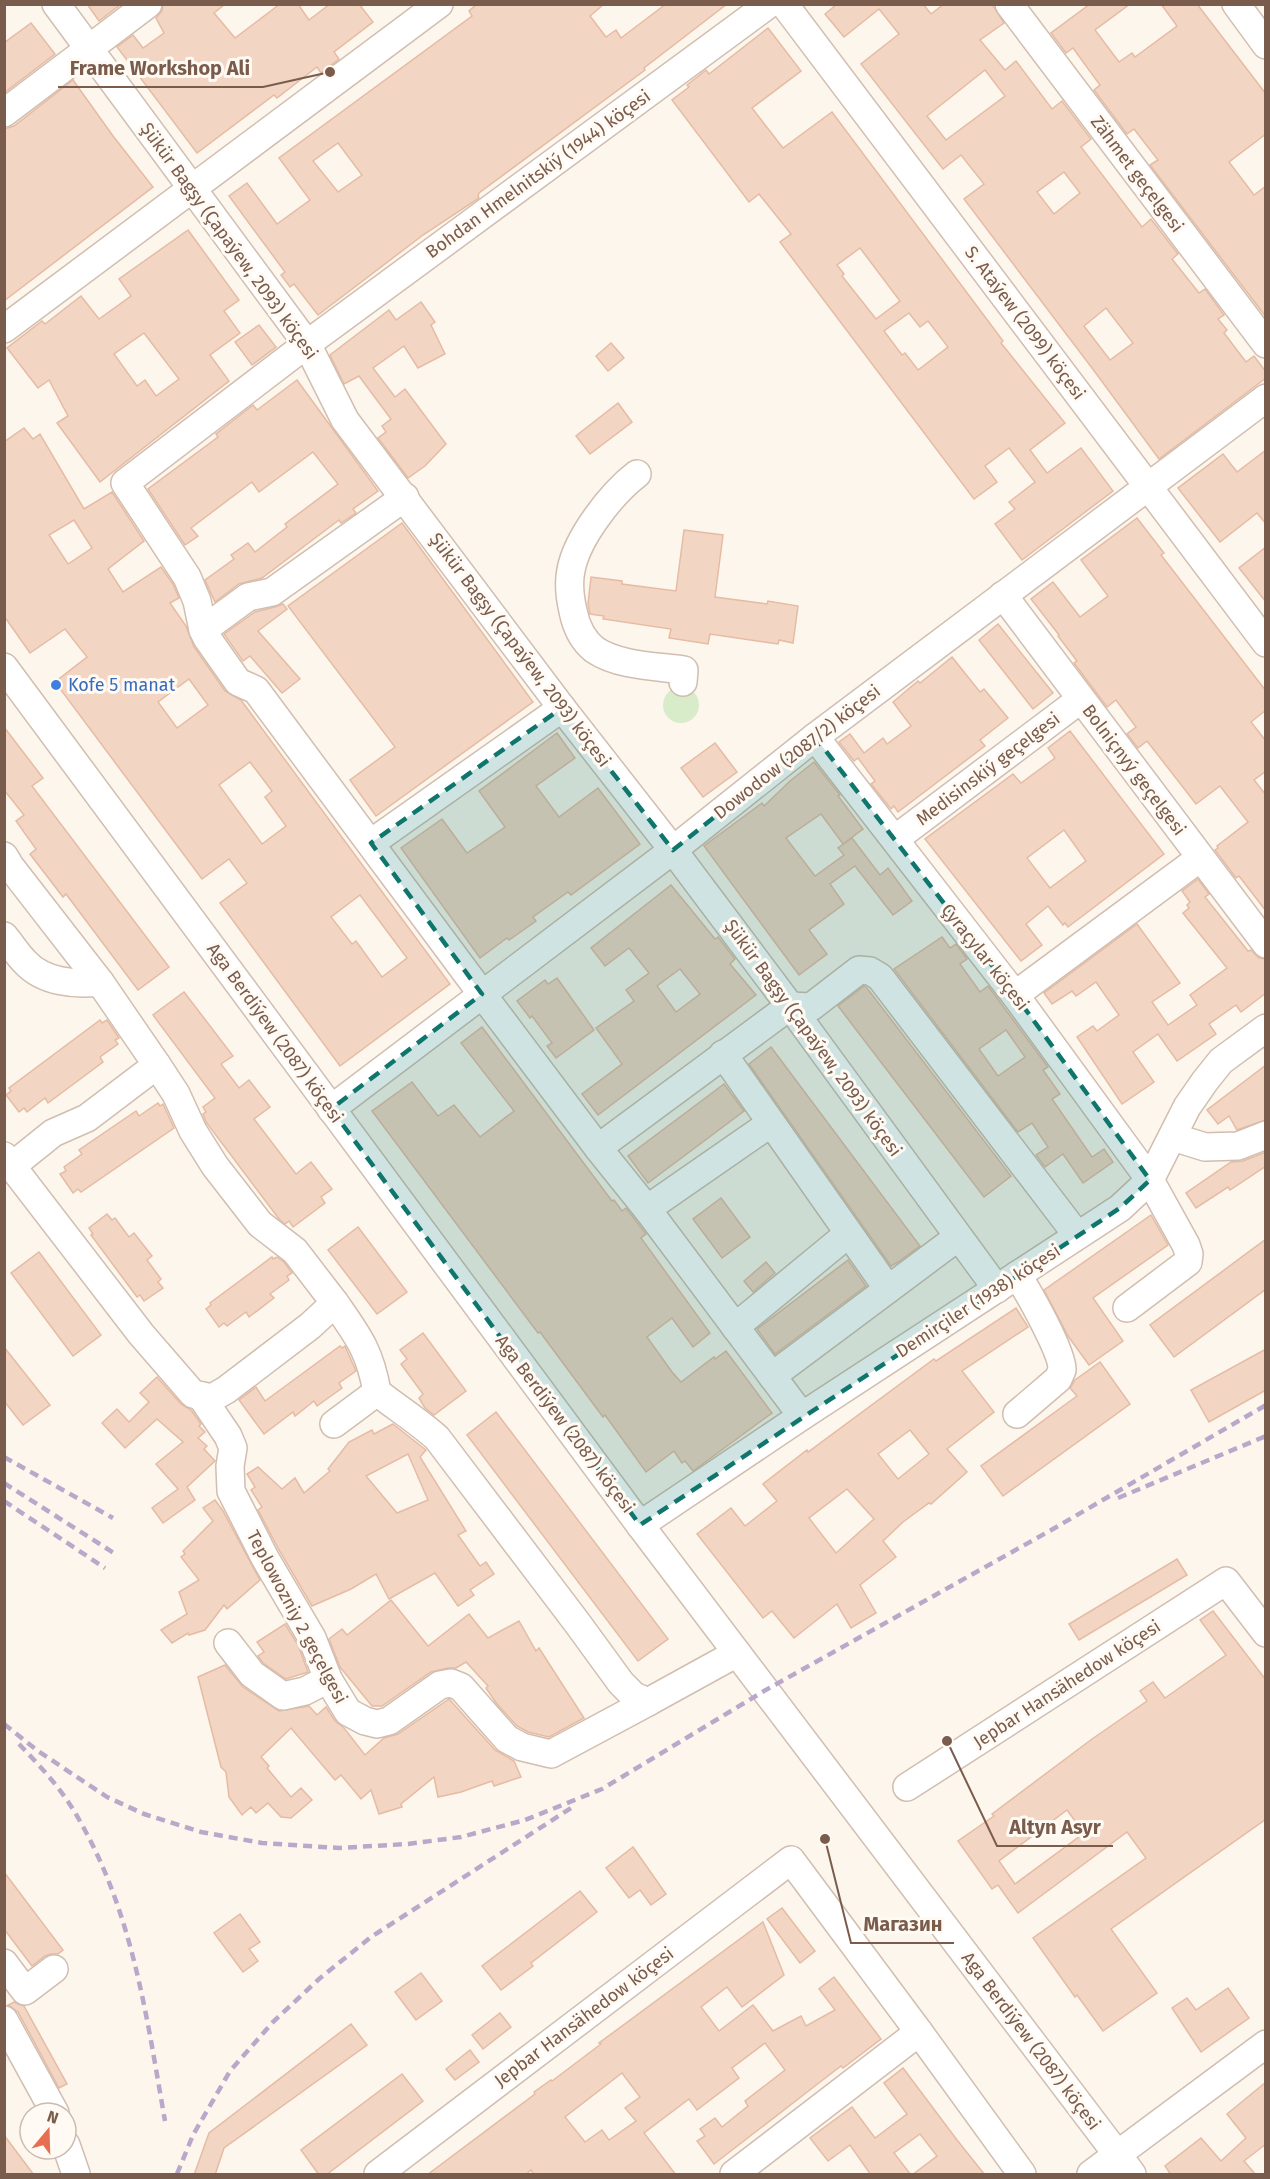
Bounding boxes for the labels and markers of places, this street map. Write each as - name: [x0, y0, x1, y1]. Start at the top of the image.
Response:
- callout: Frame Workshop Ali: [58, 49, 263, 87]
- place label: Kofe 5 manat: [68, 674, 176, 696]
- marker: Kofe 5 manat: [49, 678, 63, 692]
- callout: Altyn Asyr: [997, 1808, 1113, 1846]
- callout: Магазин: [851, 1905, 954, 1943]

